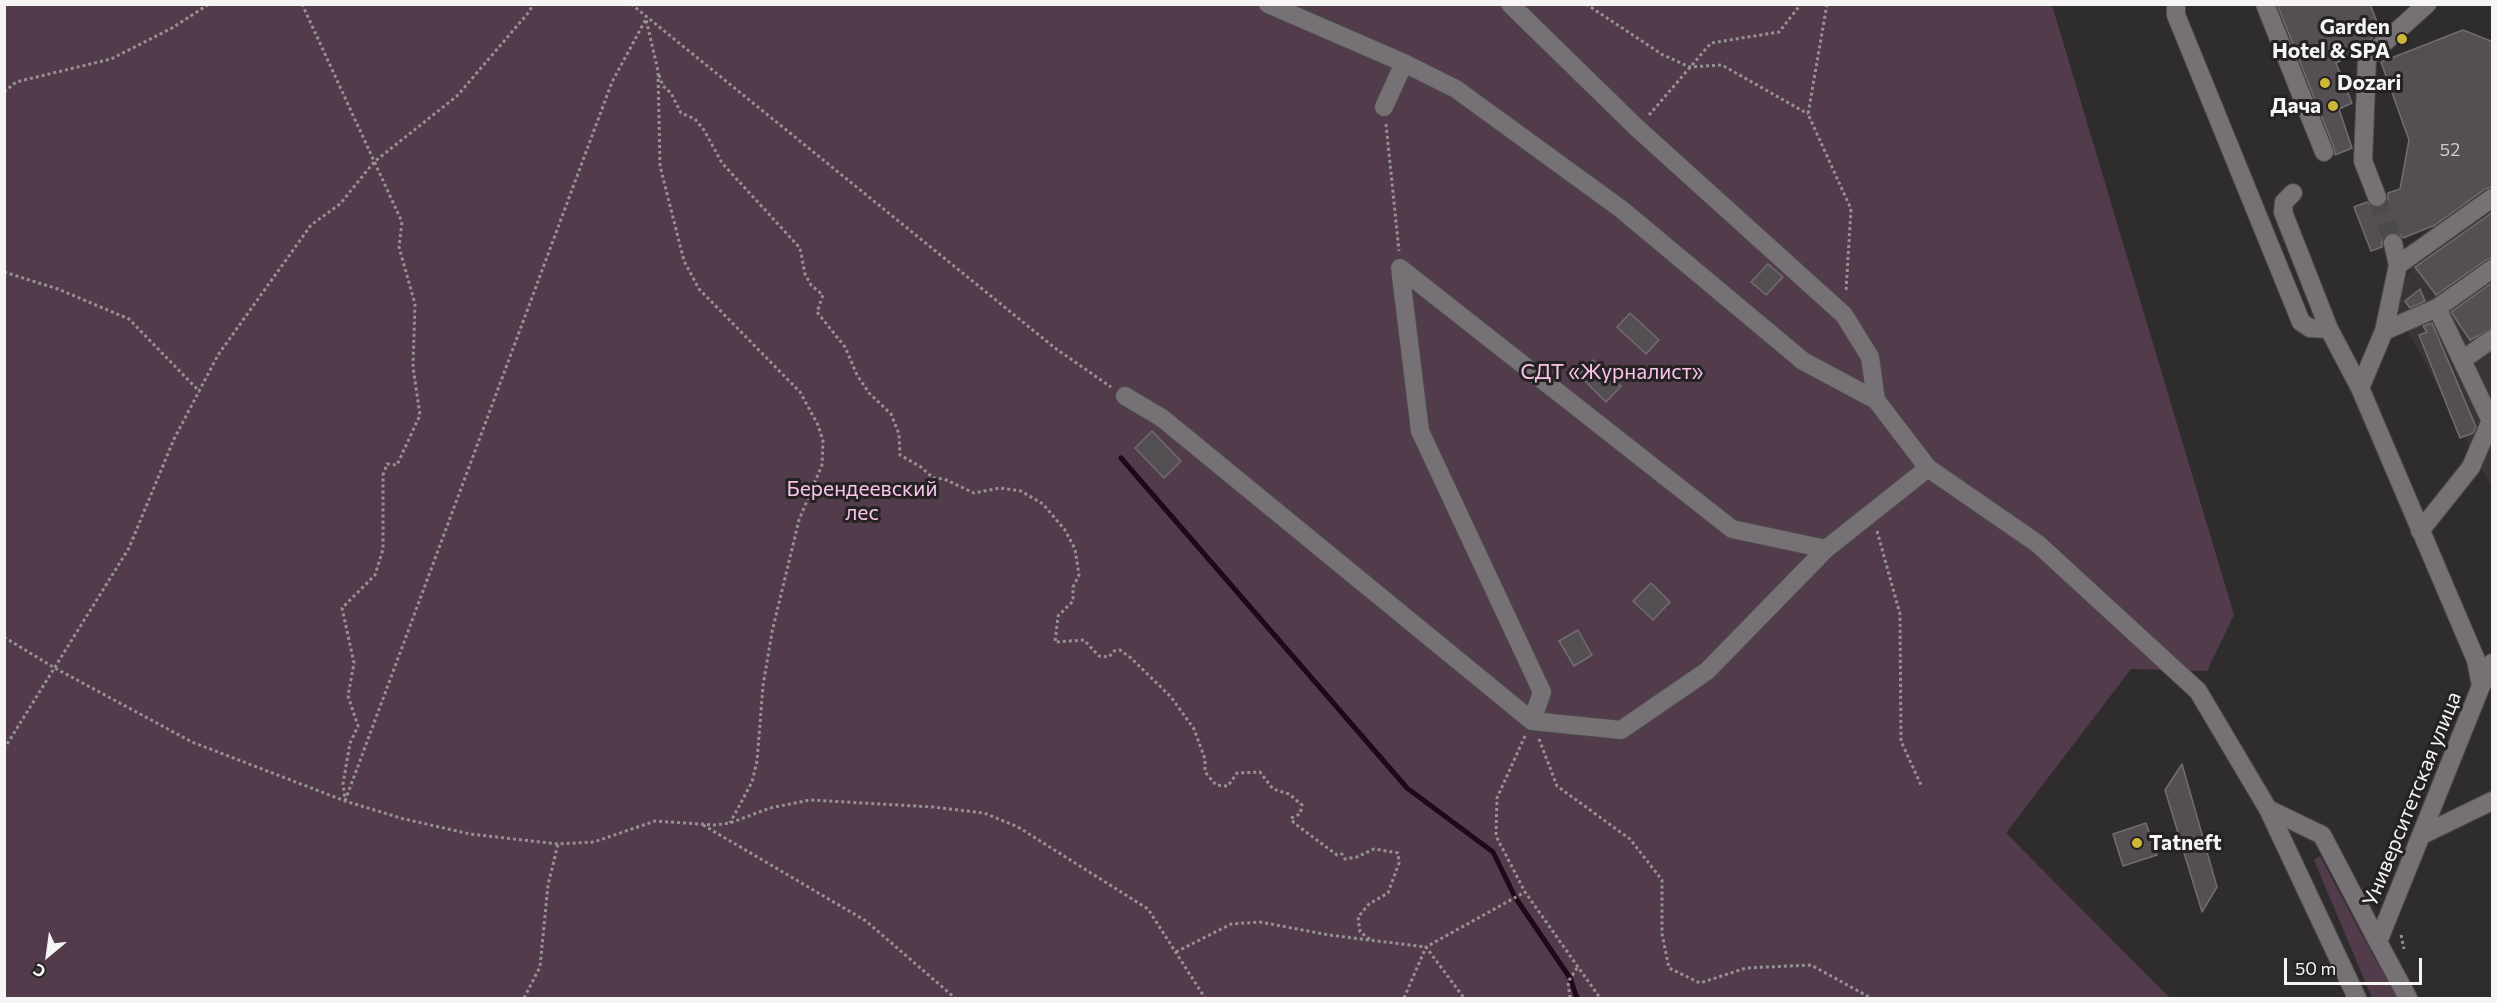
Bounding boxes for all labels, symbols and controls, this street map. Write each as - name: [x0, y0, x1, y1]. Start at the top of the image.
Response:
- place label: Garden Hotel & SPA: [2272, 14, 2390, 64]
- marker: Garden Hotel & SPA: [2395, 32, 2409, 46]
- place label: Dozari: [2337, 70, 2401, 96]
- marker: Dozari: [2318, 76, 2332, 90]
- place label: Дача: [2271, 93, 2321, 119]
- marker: Дача: [2326, 99, 2340, 113]
- house number: 52: [2440, 139, 2460, 161]
- park label: СДТ «Журналист»: [1520, 359, 1704, 385]
- park label: Берендеевский лес: [787, 476, 937, 526]
- street label: Университетская улица: [2357, 688, 2467, 910]
- place label: Tatneft: [2149, 830, 2222, 856]
- marker: Tatneft: [2130, 836, 2144, 850]
- north arrow: [18, 925, 78, 985]
- scale bar: [2287, 946, 2425, 984]
- text: 50 m: [2295, 957, 2336, 979]
- text: С: [30, 960, 48, 982]

